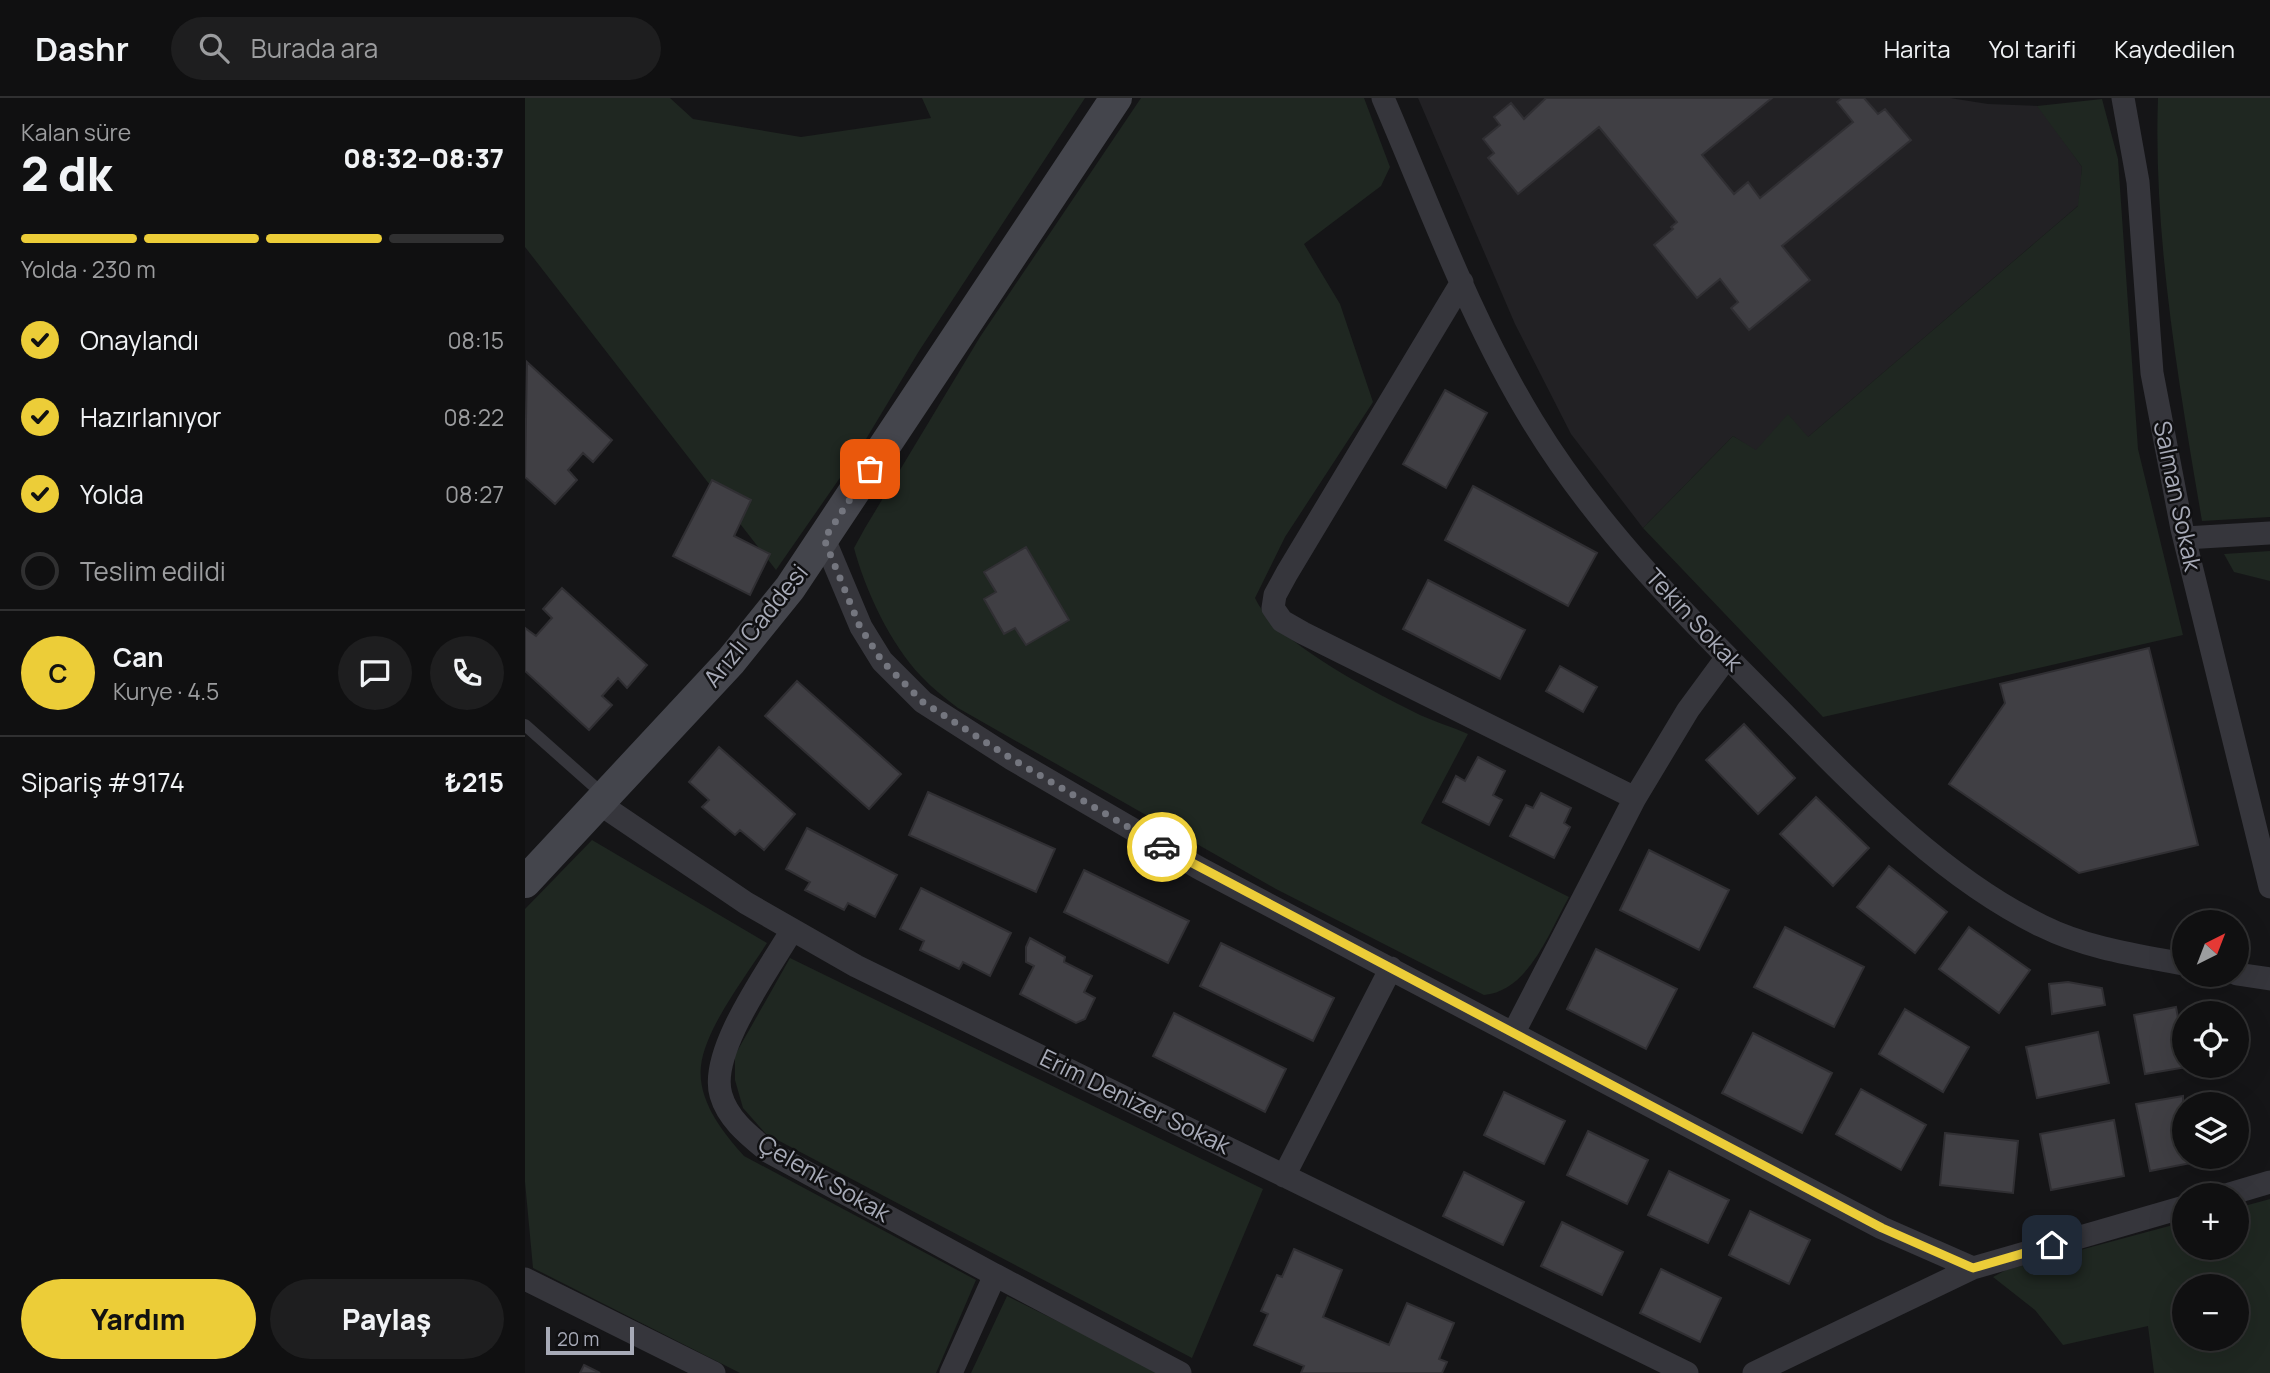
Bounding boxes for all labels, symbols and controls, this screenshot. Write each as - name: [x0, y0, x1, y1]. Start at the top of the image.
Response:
- search box: [171, 17, 661, 80]
- text: Dashr: [35, 26, 129, 71]
- icon: search: [195, 29, 233, 67]
- text: Burada ara: [251, 30, 378, 66]
- text: Harita: [1884, 32, 1951, 65]
- text: Yol tarifi: [1989, 32, 2076, 65]
- text: Kaydedilen: [2114, 32, 2235, 65]
- text: Kalan süre: [21, 116, 131, 148]
- text: 08:32–08:37: [343, 140, 504, 176]
- text: 2 dk: [21, 142, 112, 205]
- text: Yolda · 230 m: [21, 253, 156, 285]
- icon: check: [21, 321, 59, 359]
- text: Onaylandı: [80, 322, 199, 358]
- text: 08:15: [447, 324, 504, 356]
- icon: check: [21, 398, 59, 436]
- text: Hazırlanıyor: [80, 399, 221, 435]
- text: 08:22: [444, 401, 504, 433]
- street label: Salman Sokak: [2146, 418, 2211, 575]
- pin: [840, 439, 900, 499]
- icon: bag: [851, 450, 889, 488]
- icon: check: [21, 475, 59, 513]
- text: Yolda: [80, 476, 144, 512]
- text: 08:27: [445, 478, 504, 510]
- text: Teslim edildi: [80, 553, 226, 589]
- street label: Arızlı Caddesi: [695, 557, 815, 693]
- street label: Tekin Sokak: [1639, 561, 1752, 678]
- button: chat: [338, 636, 412, 710]
- button: phone: [430, 636, 504, 710]
- text: Can: [113, 639, 163, 675]
- text: C: [48, 655, 68, 691]
- text: Kurye · 4.5: [113, 675, 219, 707]
- text: Sipariş #9174: [21, 764, 185, 800]
- text: ₺215: [445, 764, 504, 800]
- courier: [1127, 812, 1197, 882]
- icon: car: [1143, 828, 1181, 866]
- north arrow: [2172, 910, 2249, 987]
- map controls: [2172, 910, 2249, 1351]
- button: locate: [2172, 1001, 2249, 1078]
- street label: Erim Denizer Sokak: [1035, 1040, 1237, 1162]
- button: layers: [2172, 1092, 2249, 1169]
- street label: Çelenk Sokak: [753, 1127, 898, 1229]
- button: +: [2172, 1183, 2249, 1260]
- pin: [2022, 1215, 2082, 1275]
- icon: home: [2033, 1226, 2071, 1264]
- button: −: [2172, 1274, 2249, 1351]
- button: Yardım: [21, 1279, 256, 1359]
- button: Paylaş: [270, 1279, 504, 1359]
- scale bar: [546, 1324, 633, 1356]
- text: 20 m: [557, 1326, 599, 1352]

